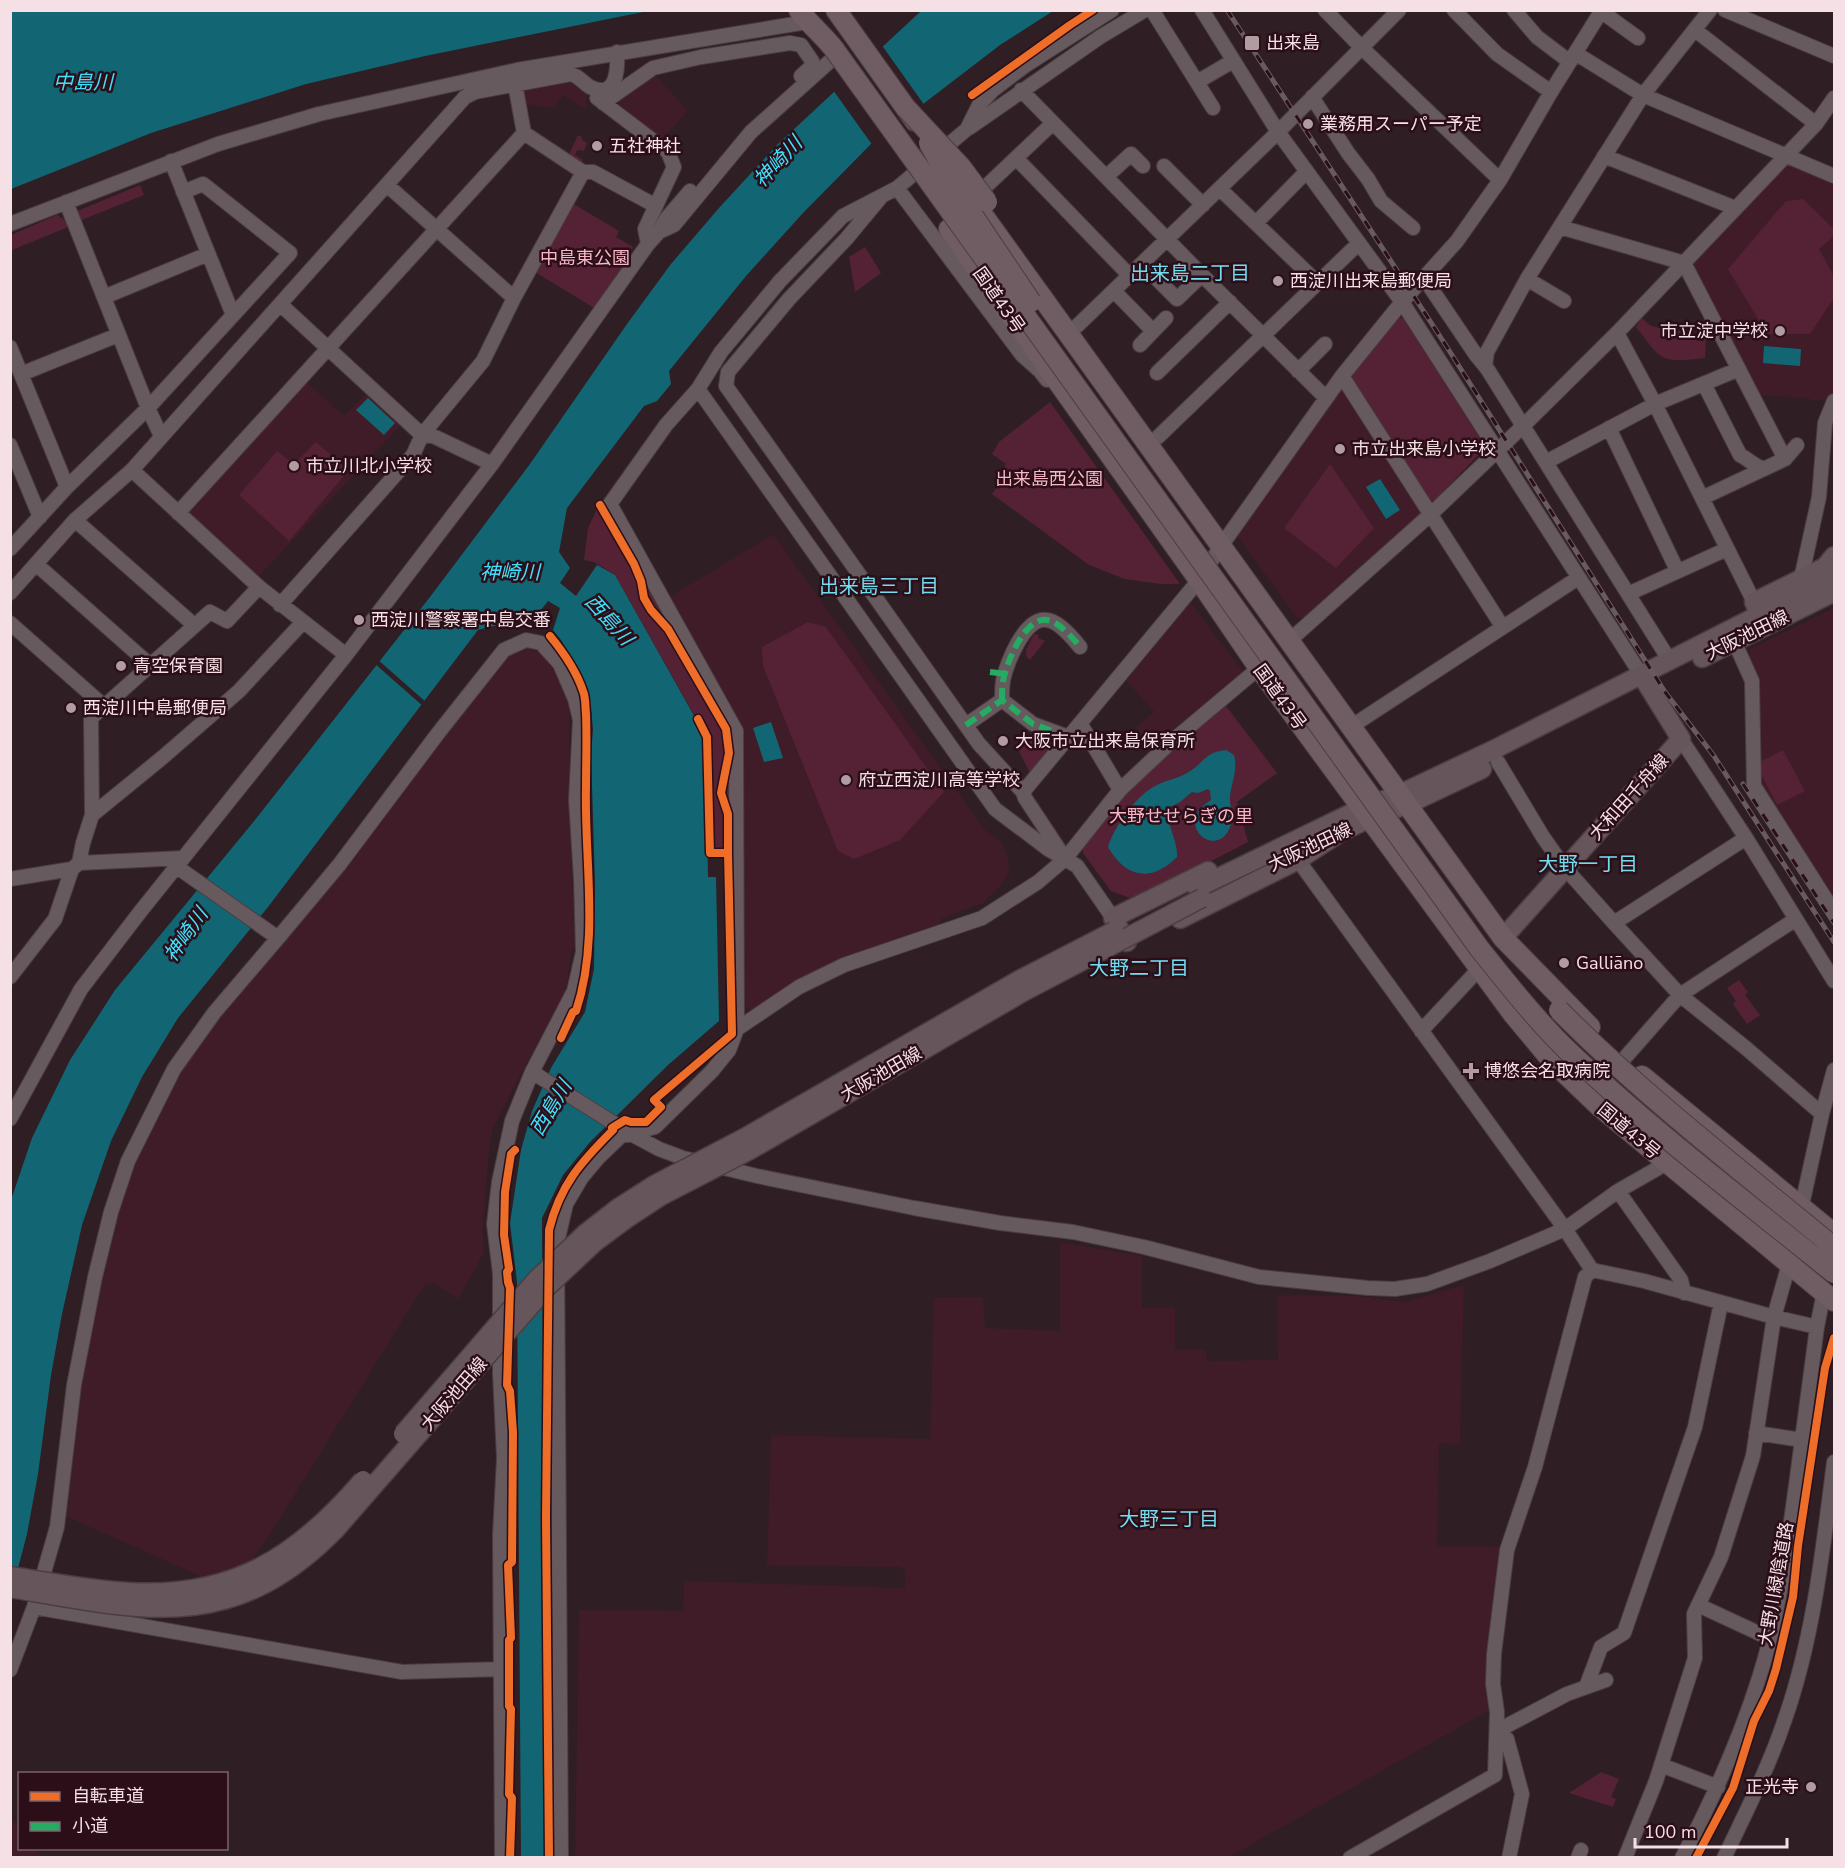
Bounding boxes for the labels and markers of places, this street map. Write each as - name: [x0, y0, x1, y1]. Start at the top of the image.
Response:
- place label: 出来島: [1266, 31, 1320, 55]
- marker: 出来島: [1243, 34, 1261, 52]
- place label: 業務用スーパー予定: [1320, 112, 1482, 136]
- marker: 業務用スーパー予定: [1301, 117, 1315, 131]
- place label: 五社神社: [609, 134, 681, 158]
- marker: 五社神社: [590, 139, 604, 153]
- place label: 西淀川出来島郵便局: [1290, 269, 1452, 293]
- marker: 西淀川出来島郵便局: [1271, 274, 1285, 288]
- place label: 市立淀中学校: [1660, 319, 1768, 343]
- marker: 市立淀中学校: [1773, 324, 1787, 338]
- place label: 市立出来島小学校: [1352, 437, 1496, 461]
- marker: 市立出来島小学校: [1333, 442, 1347, 456]
- place label: 市立川北小学校: [306, 454, 432, 478]
- marker: 市立川北小学校: [287, 459, 301, 473]
- place label: 西淀川警察署中島交番: [371, 608, 551, 632]
- marker: 西淀川警察署中島交番: [352, 613, 366, 627]
- place label: 青空保育園: [133, 654, 223, 678]
- marker: 青空保育園: [114, 659, 128, 673]
- place label: 西淀川中島郵便局: [83, 696, 227, 720]
- marker: 西淀川中島郵便局: [64, 701, 78, 715]
- place label: 大阪市立出来島保育所: [1015, 729, 1195, 753]
- marker: 大阪市立出来島保育所: [996, 734, 1010, 748]
- place label: 府立西淀川高等学校: [858, 768, 1020, 792]
- marker: 府立西淀川高等学校: [839, 773, 853, 787]
- place label: Galliāno: [1576, 951, 1643, 975]
- marker: Galliāno: [1557, 956, 1571, 970]
- place label: 博悠会名取病院: [1484, 1059, 1610, 1083]
- marker: 博悠会名取病院: [1462, 1062, 1480, 1080]
- place label: 正光寺: [1745, 1775, 1799, 1799]
- marker: 正光寺: [1804, 1780, 1818, 1794]

